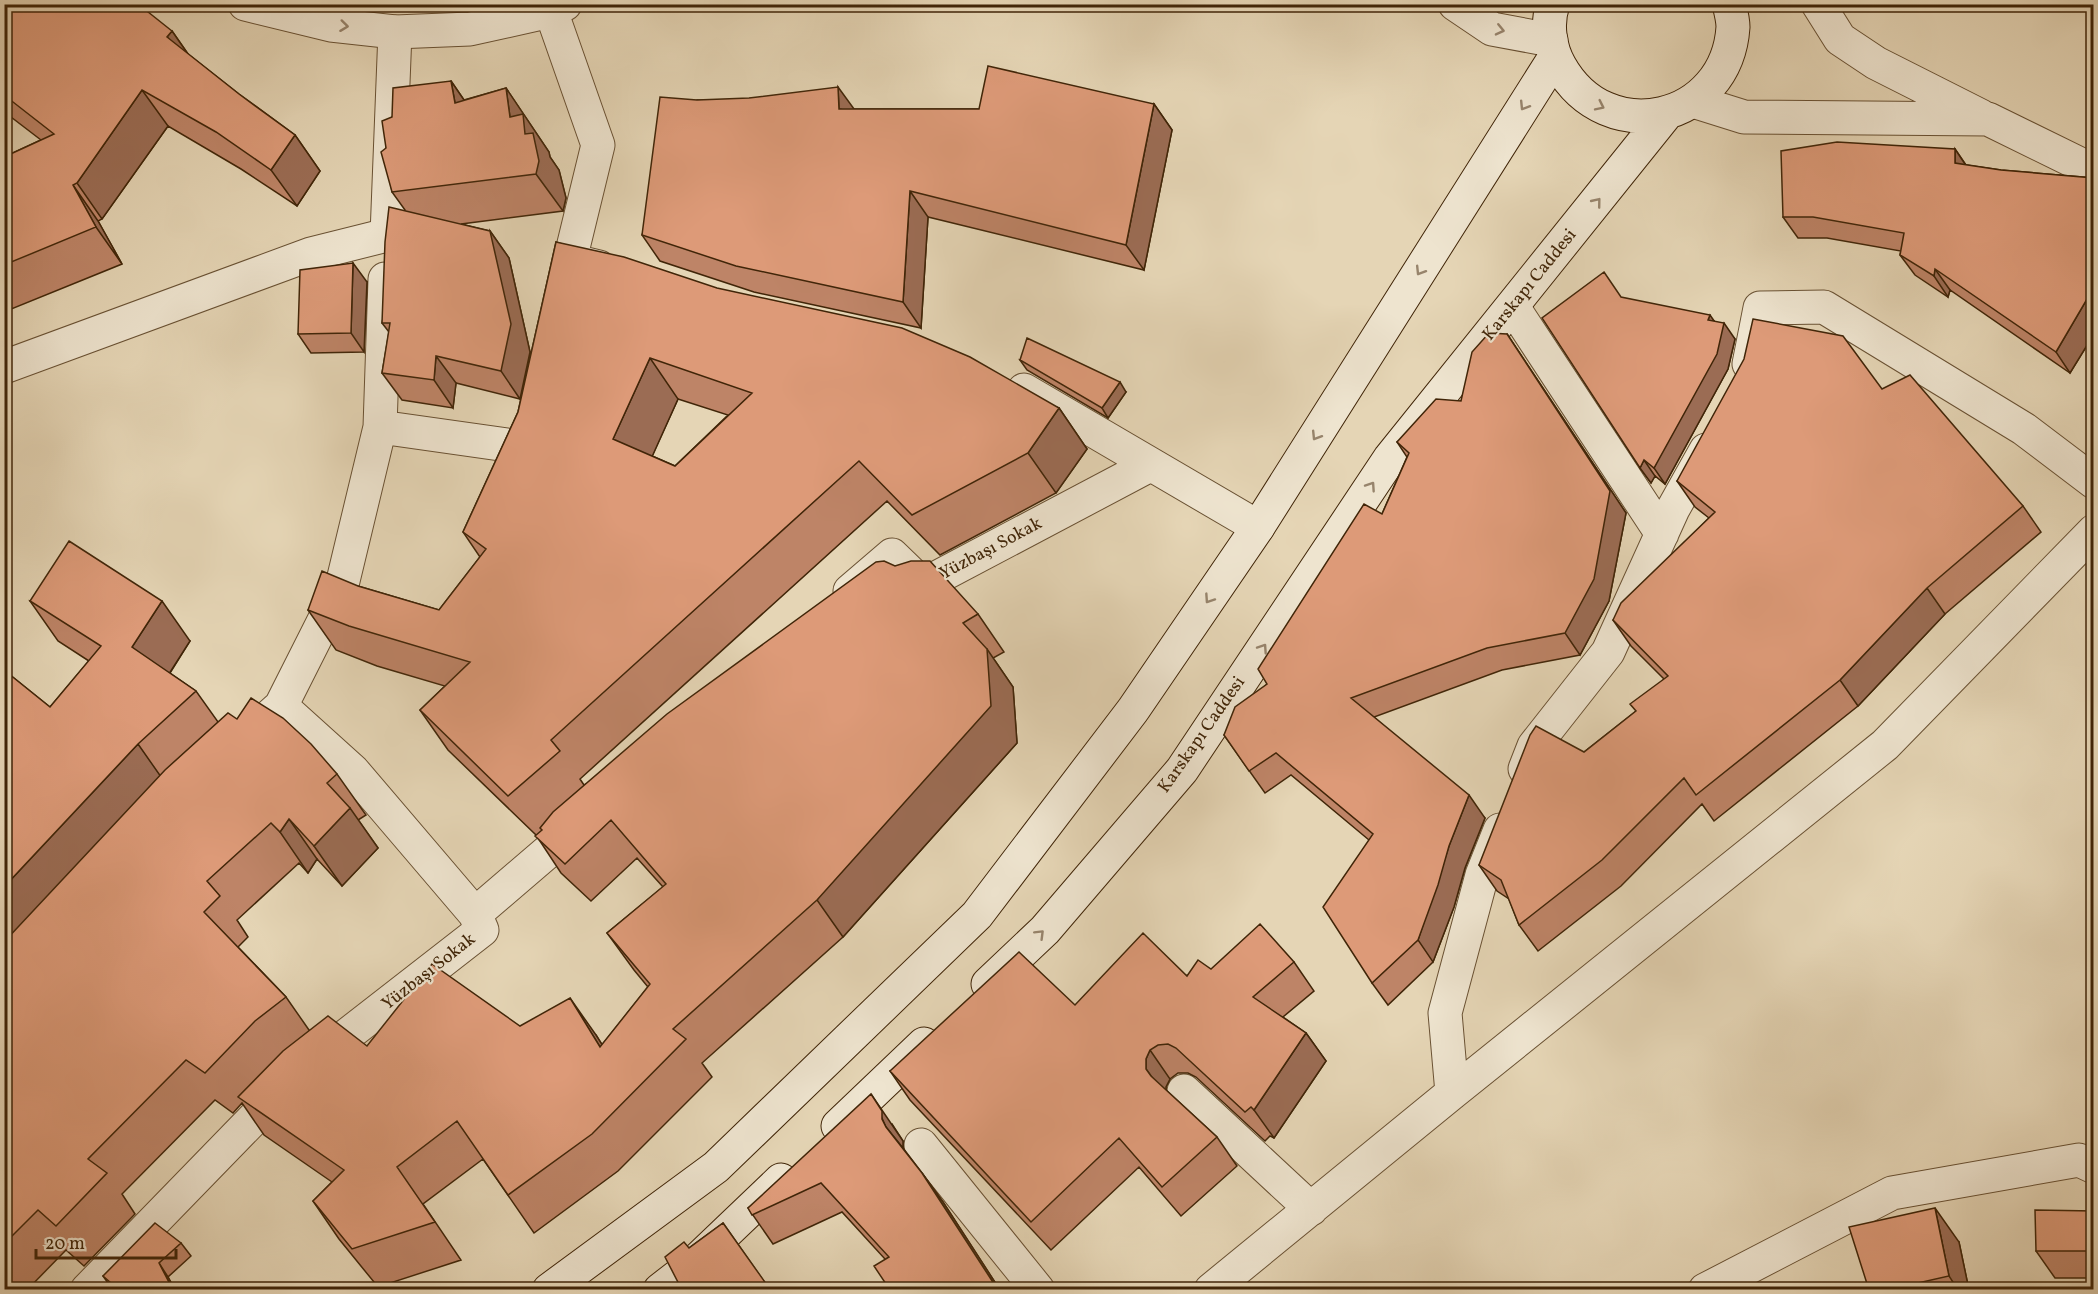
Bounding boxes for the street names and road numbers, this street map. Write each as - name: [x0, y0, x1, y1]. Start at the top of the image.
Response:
- street label: Karskapı Caddesi: [1477, 224, 1583, 346]
- street label: Yüzbaşı Sokak: [935, 511, 1047, 587]
- street label: Karskapı Caddesi: [1152, 672, 1252, 798]
- street label: Yüzbaşı Sokak: [377, 927, 481, 1017]

